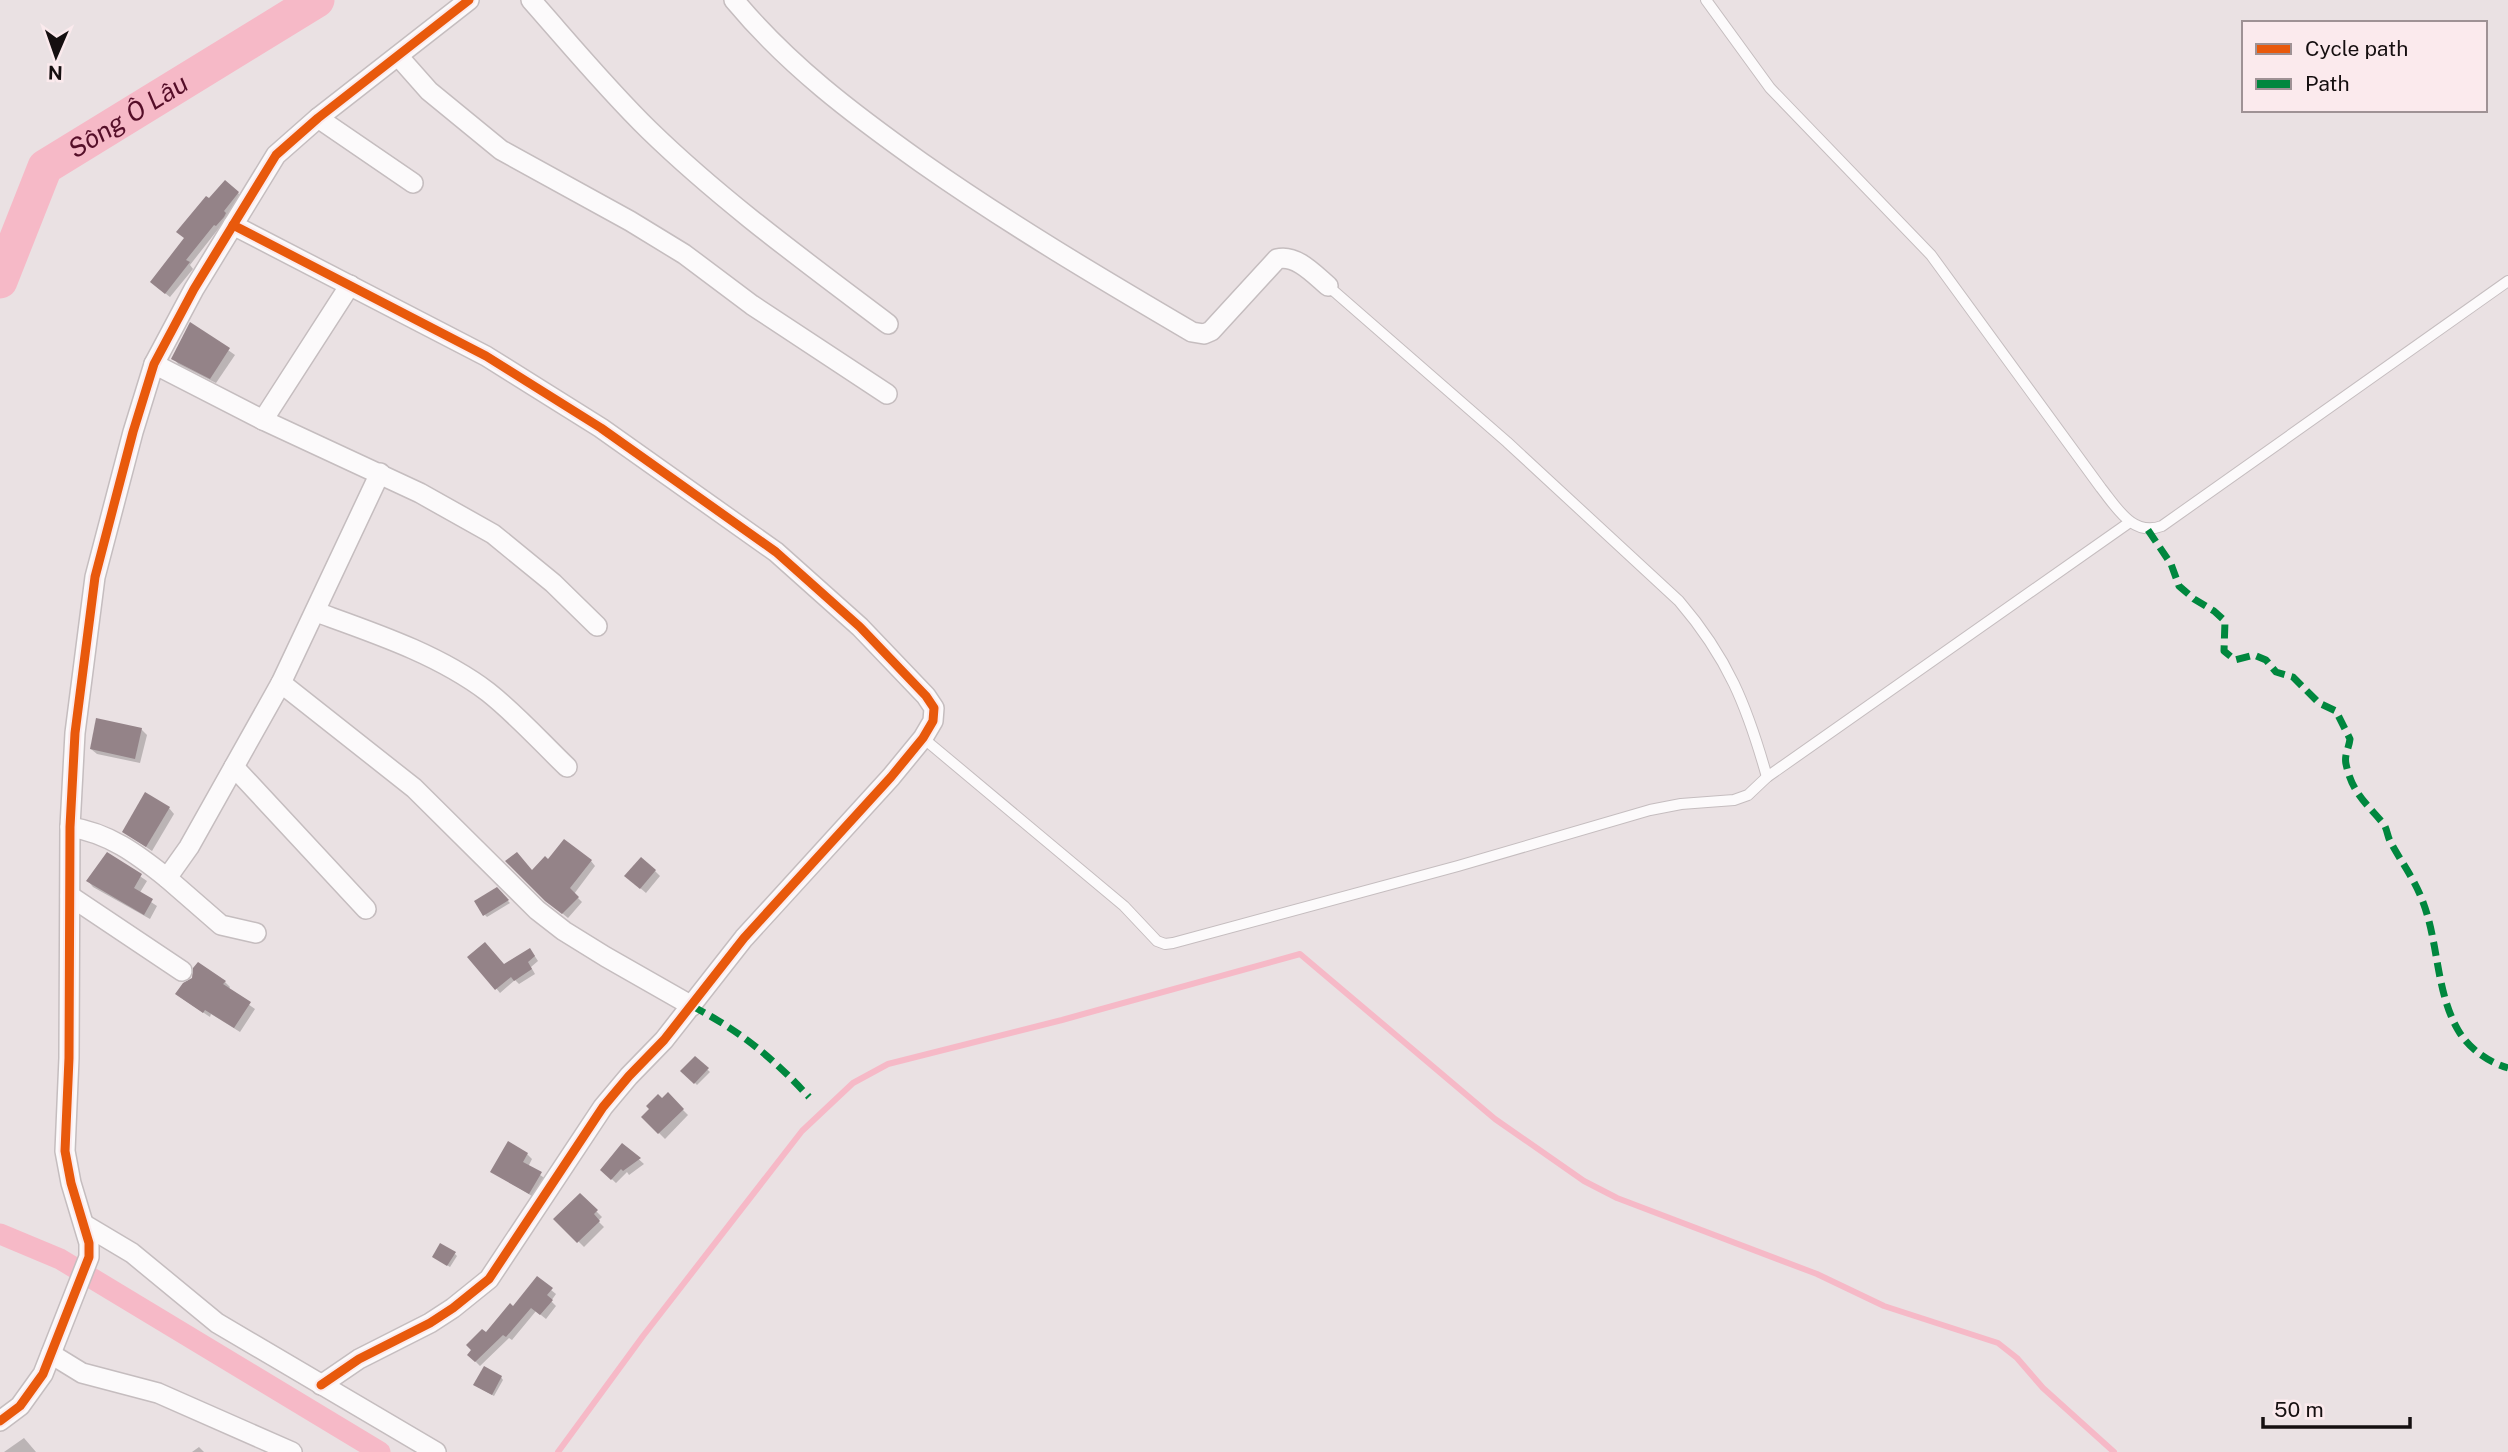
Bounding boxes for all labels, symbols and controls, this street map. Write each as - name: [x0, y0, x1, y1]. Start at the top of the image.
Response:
- north arrow: [21, 21, 91, 91]
- legend: [2242, 21, 2487, 112]
- text: Cycle path: [2305, 36, 2408, 61]
- text: N: [48, 62, 63, 84]
- water label: Sông Ô Lâu: [62, 67, 193, 164]
- text: Path: [2305, 71, 2350, 96]
- scale bar: [2263, 1386, 2410, 1430]
- text: 50 m: [2274, 1397, 2324, 1422]

